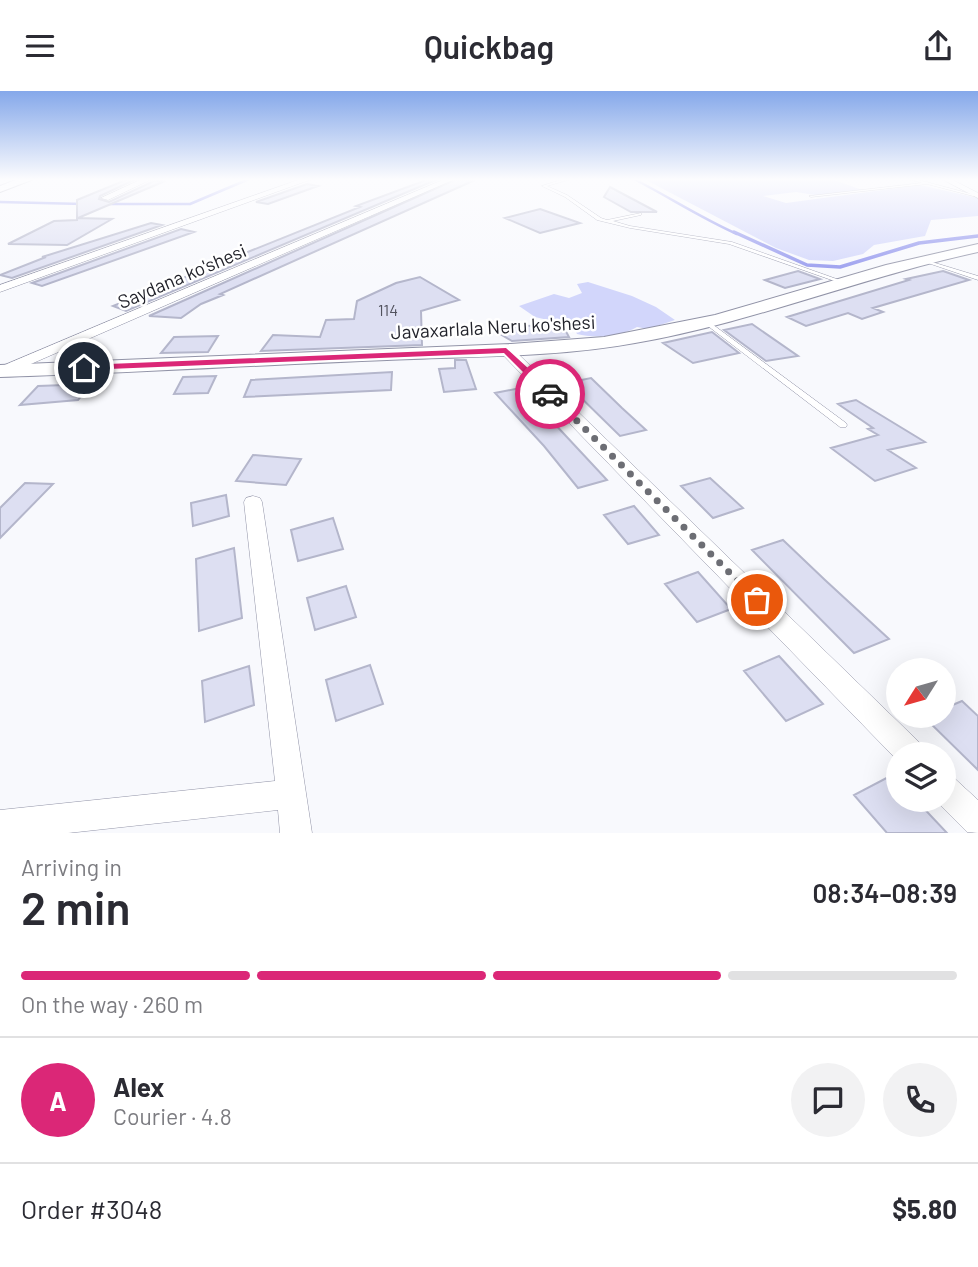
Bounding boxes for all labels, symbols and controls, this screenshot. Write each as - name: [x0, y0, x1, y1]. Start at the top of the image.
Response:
- icon: menu: [21, 27, 59, 65]
- text: Quickbag: [424, 27, 554, 65]
- icon: share: [919, 27, 957, 65]
- street label: Saydana ko'shesi: [114, 238, 250, 313]
- house number: 114: [378, 300, 398, 319]
- street label: Javaxarlala Neru ko'shesi: [390, 310, 596, 343]
- pin: [54, 338, 114, 398]
- icon: home: [65, 349, 103, 387]
- courier: [515, 359, 585, 429]
- icon: car: [531, 375, 569, 413]
- pin: [727, 570, 787, 630]
- icon: bag: [738, 581, 776, 619]
- north arrow: [886, 658, 956, 728]
- map controls: [886, 658, 956, 812]
- button: layers: [886, 742, 956, 812]
- text: Arriving in: [21, 853, 122, 881]
- text: 08:34–08:39: [813, 877, 957, 908]
- text: 2 min: [21, 879, 130, 934]
- text: On the way · 260 m: [21, 990, 203, 1018]
- button: chat: [791, 1063, 865, 1137]
- button: phone: [883, 1063, 957, 1137]
- text: Alex: [113, 1071, 164, 1102]
- text: A: [49, 1085, 67, 1116]
- text: Courier · 4.8: [113, 1102, 232, 1130]
- text: Order #3048: [21, 1193, 162, 1224]
- text: $5.80: [892, 1193, 957, 1224]

